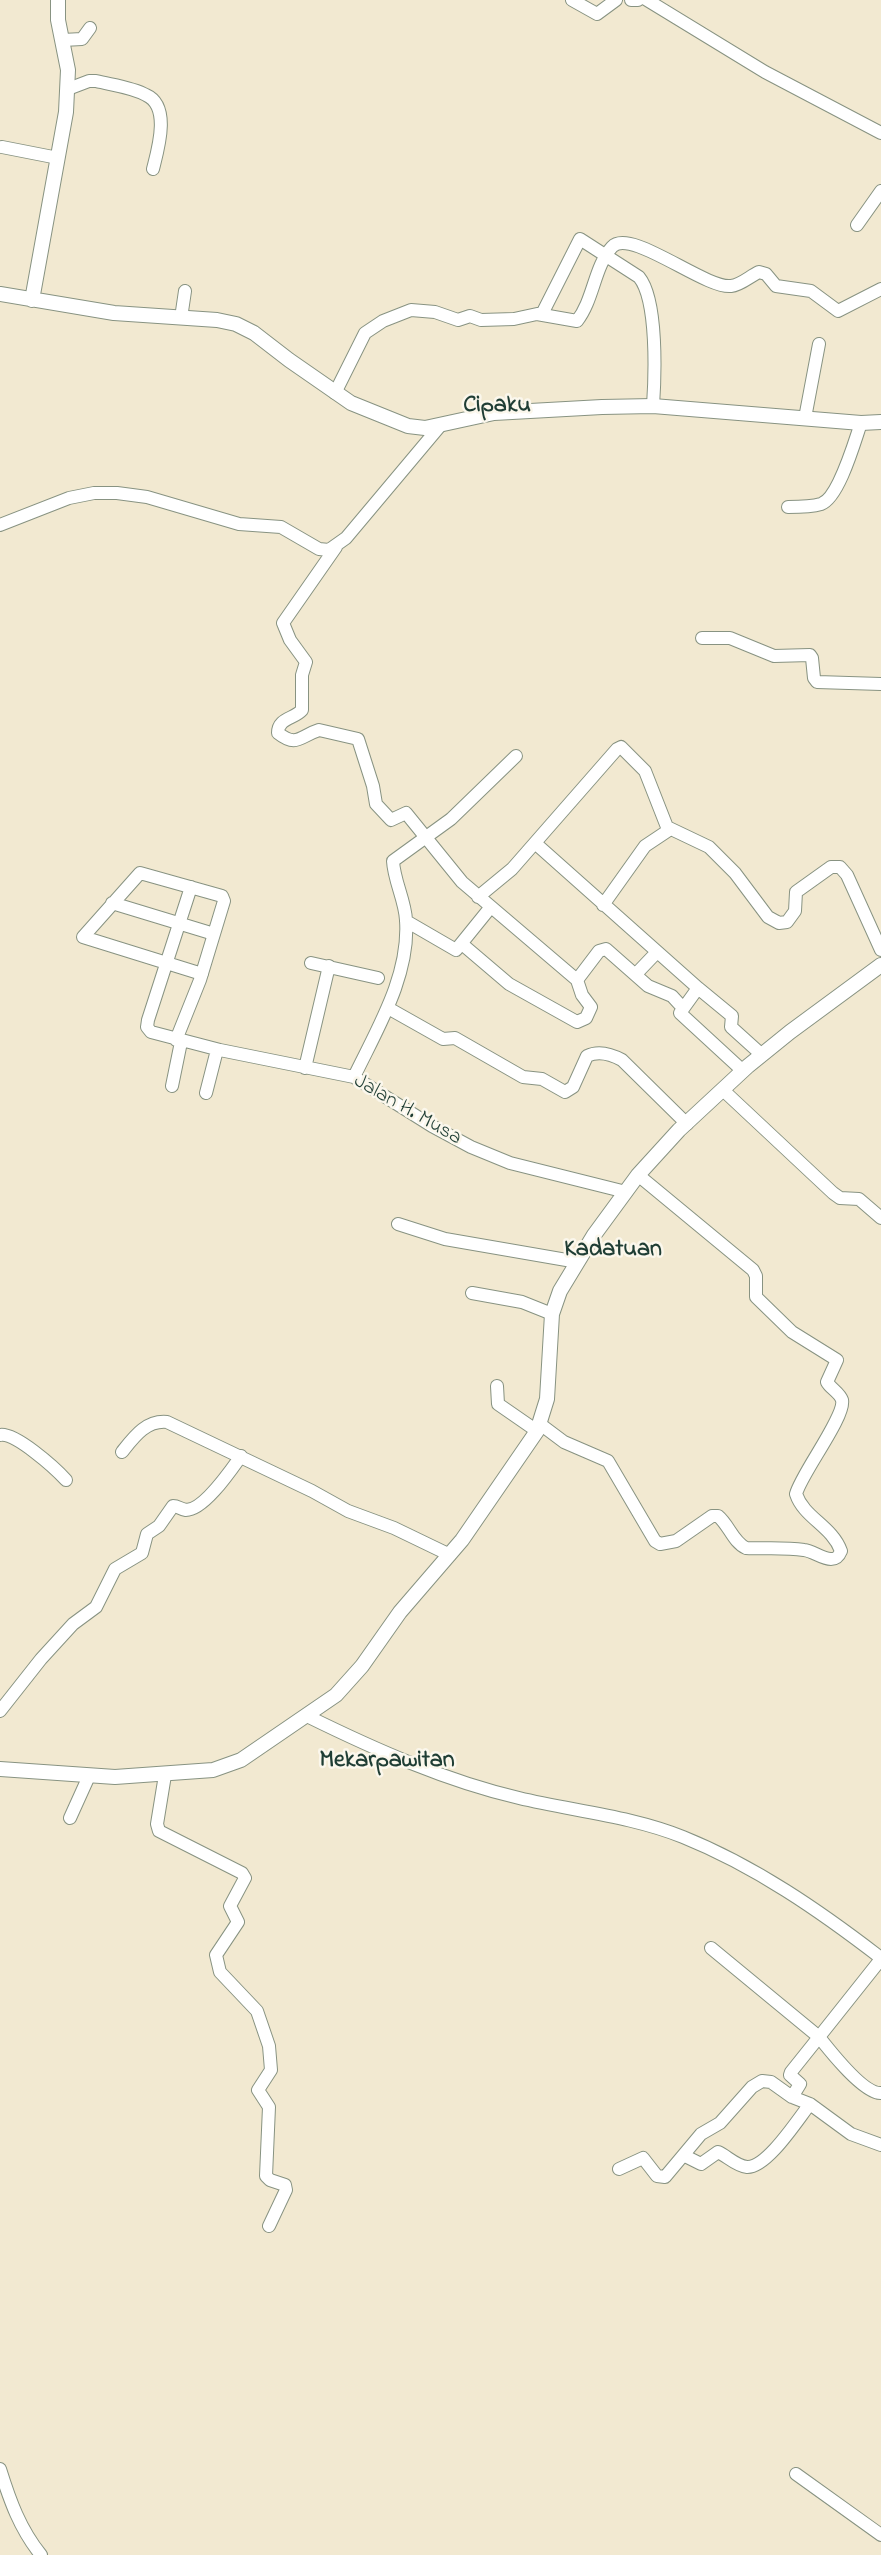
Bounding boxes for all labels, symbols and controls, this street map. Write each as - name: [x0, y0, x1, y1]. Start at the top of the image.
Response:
- district label: Cipaku: [463, 393, 531, 421]
- street label: Jalan H. Musa: [349, 1070, 465, 1152]
- district label: Kadatuan: [564, 1237, 662, 1265]
- district label: Mekarpawitan: [319, 1748, 455, 1776]

